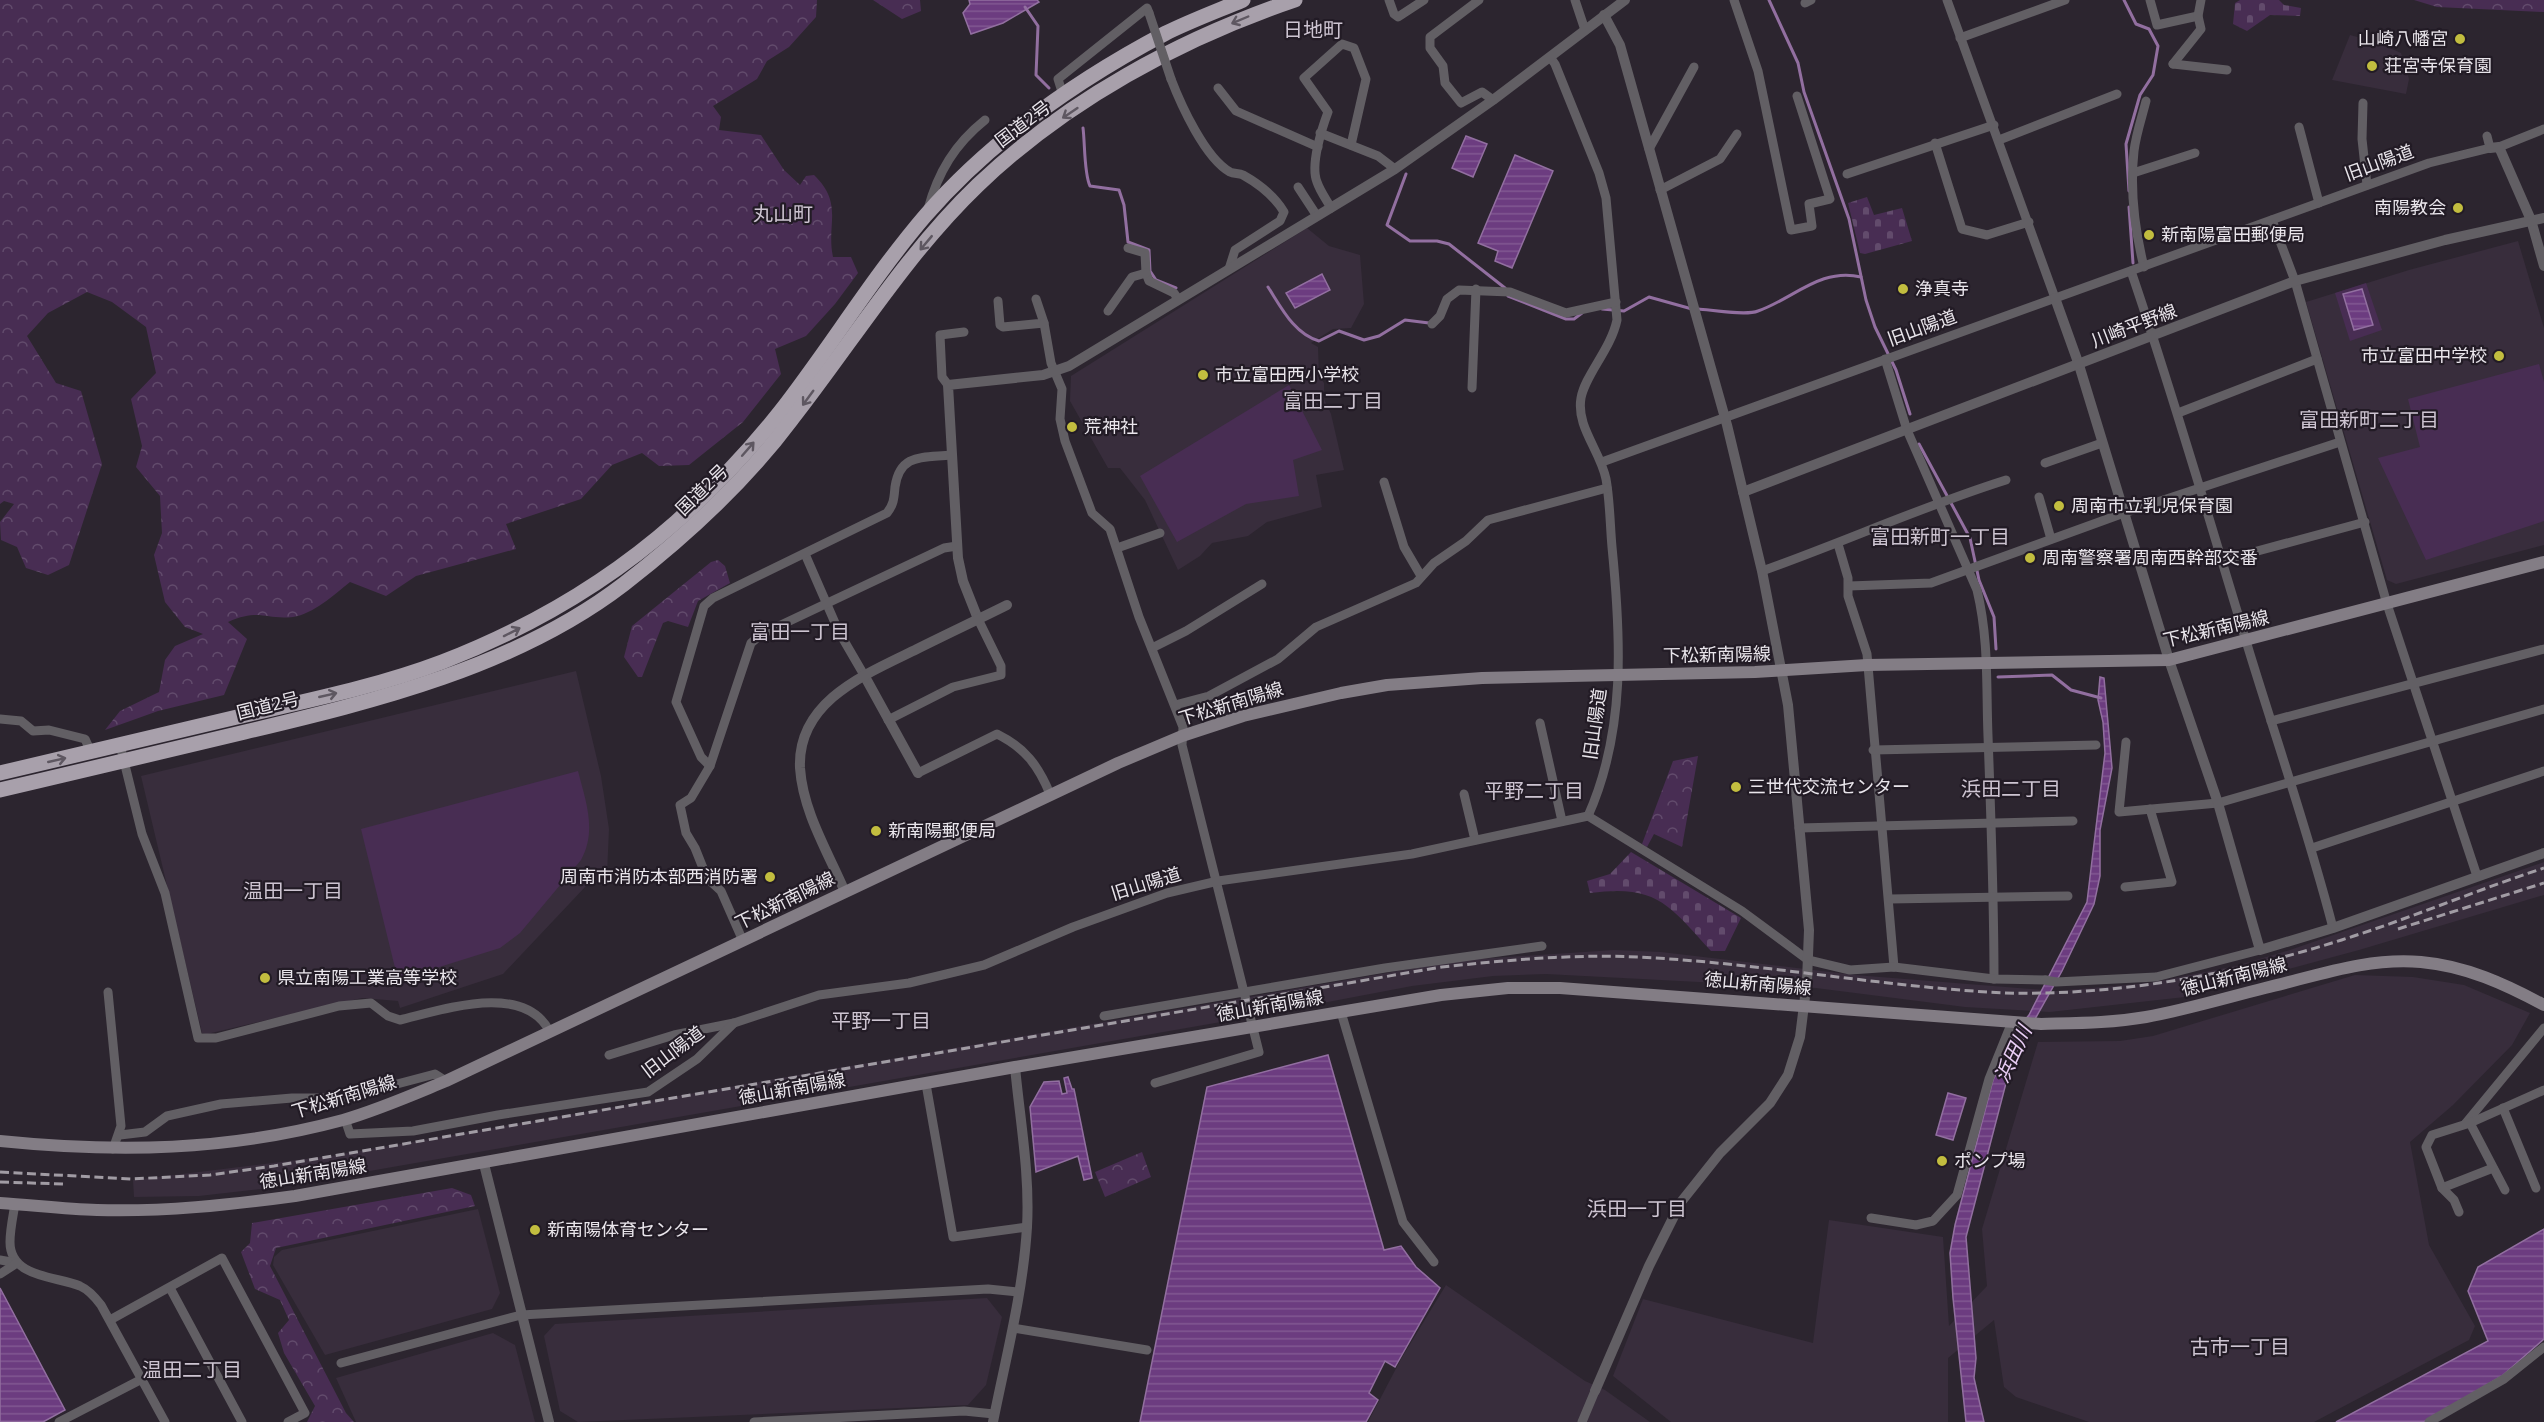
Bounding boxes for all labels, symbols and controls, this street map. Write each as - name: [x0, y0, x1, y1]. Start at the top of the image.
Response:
- one-way arrow: [1232, 15, 1250, 26]
- district label: 日地町: [1283, 18, 1343, 42]
- place label: 山崎八幡宮: [2358, 28, 2448, 50]
- marker: 山崎八幡宮: [2453, 32, 2467, 46]
- place label: 荘宮寺保育園: [2384, 55, 2492, 77]
- marker: 荘宮寺保育園: [2365, 59, 2379, 73]
- street label: 国道2号: [991, 96, 1055, 152]
- one-way arrow: [1062, 107, 1079, 119]
- street label: 旧山陽道: [2341, 140, 2417, 186]
- place label: 南陽教会: [2374, 197, 2446, 219]
- marker: 南陽教会: [2451, 201, 2465, 215]
- district label: 丸山町: [753, 202, 813, 226]
- place label: 新南陽富田郵便局: [2161, 224, 2305, 246]
- marker: 新南陽富田郵便局: [2142, 228, 2156, 242]
- one-way arrow: [919, 235, 932, 251]
- place label: 浄真寺: [1915, 278, 1969, 300]
- marker: 浄真寺: [1896, 282, 1910, 296]
- street label: 川崎平野線: [2088, 300, 2180, 352]
- street label: 旧山陽道: [1884, 305, 1960, 351]
- place label: 市立富田中学校: [2361, 345, 2487, 367]
- marker: 市立富田中学校: [2492, 349, 2506, 363]
- place label: 市立富田西小学校: [1215, 364, 1359, 386]
- marker: 市立富田西小学校: [1196, 368, 1210, 382]
- district label: 富田二丁目: [1283, 389, 1383, 413]
- one-way arrow: [802, 390, 814, 406]
- district label: 富田新町二丁目: [2299, 408, 2439, 432]
- place label: 荒神社: [1084, 416, 1138, 438]
- marker: 荒神社: [1065, 420, 1079, 434]
- one-way arrow: [741, 441, 754, 457]
- street label: 国道2号: [671, 460, 733, 520]
- place label: 周南市立乳児保育園: [2071, 495, 2233, 517]
- marker: 周南市立乳児保育園: [2052, 499, 2066, 513]
- district label: 富田新町一丁目: [1870, 525, 2010, 549]
- place label: 周南警察署周南西幹部交番: [2042, 547, 2258, 569]
- marker: 周南警察署周南西幹部交番: [2023, 551, 2037, 565]
- street label: 下松新南陽線: [2161, 606, 2271, 652]
- district label: 富田一丁目: [750, 620, 850, 644]
- one-way arrow: [503, 626, 521, 637]
- street label: 下松新南陽線: [1663, 643, 1771, 667]
- street label: 下松新南陽線: [1176, 678, 1286, 730]
- street label: 旧山陽道: [1579, 687, 1611, 761]
- street label: 国道2号: [234, 688, 302, 724]
- one-way arrow: [319, 689, 338, 701]
- one-way arrow: [47, 754, 66, 765]
- place label: 三世代交流センター: [1748, 776, 1910, 798]
- district label: 浜田二丁目: [1961, 777, 2061, 801]
- district label: 平野二丁目: [1484, 779, 1584, 803]
- marker: 三世代交流センター: [1729, 780, 1743, 794]
- place label: 新南陽郵便局: [888, 820, 996, 842]
- marker: 新南陽郵便局: [869, 824, 883, 838]
- street label: 旧山陽道: [1108, 863, 1184, 905]
- place label: 周南市消防本部西消防署: [560, 866, 758, 888]
- street label: 下松新南陽線: [732, 867, 838, 935]
- marker: 周南市消防本部西消防署: [763, 870, 777, 884]
- district label: 温田一丁目: [243, 879, 343, 903]
- street label: 徳山新南陽線: [2179, 953, 2289, 1001]
- place label: 県立南陽工業高等学校: [277, 967, 457, 989]
- street label: 徳山新南陽線: [1703, 968, 1813, 1000]
- marker: 県立南陽工業高等学校: [258, 971, 272, 985]
- street label: 徳山新南陽線: [1215, 986, 1325, 1026]
- district label: 平野一丁目: [831, 1009, 931, 1033]
- water label: 浜田川: [1989, 1020, 2037, 1086]
- street label: 旧山陽道: [638, 1022, 708, 1082]
- street label: 徳山新南陽線: [737, 1069, 847, 1109]
- street label: 下松新南陽線: [289, 1071, 399, 1123]
- place label: ポンプ場: [1954, 1150, 2025, 1172]
- marker: ポンプ場: [1935, 1154, 1949, 1168]
- street label: 徳山新南陽線: [258, 1155, 368, 1193]
- district label: 浜田一丁目: [1587, 1197, 1687, 1221]
- place label: 新南陽体育センター: [547, 1219, 709, 1241]
- marker: 新南陽体育センター: [528, 1223, 542, 1237]
- district label: 古市一丁目: [2190, 1335, 2290, 1359]
- district label: 温田二丁目: [142, 1358, 242, 1382]

